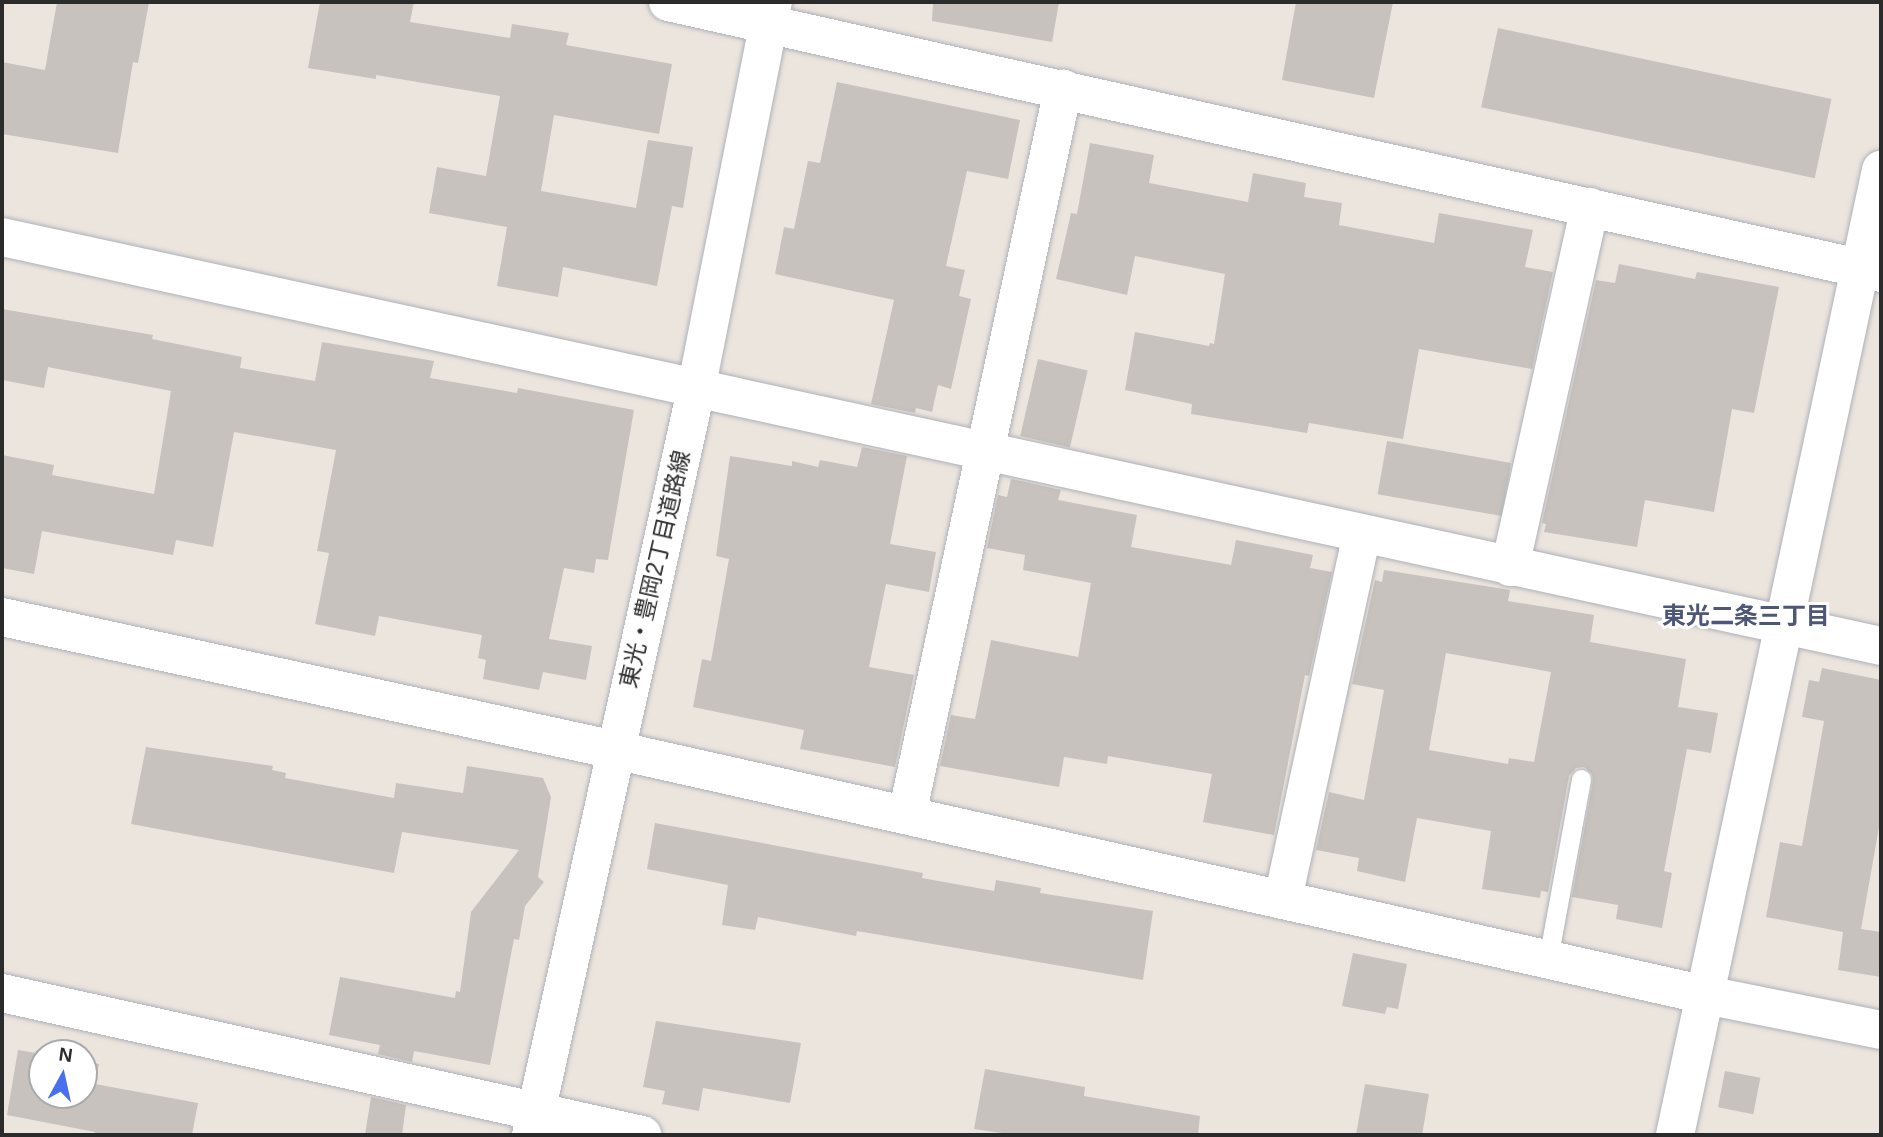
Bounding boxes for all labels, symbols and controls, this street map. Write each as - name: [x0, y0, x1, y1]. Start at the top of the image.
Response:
- street label: 東光・豊岡2丁目道路線: [614, 448, 696, 690]
- district label: 東光二条三丁目: [1662, 602, 1830, 630]
- north arrow: [28, 1039, 98, 1109]
- text: N: [57, 1043, 74, 1066]

